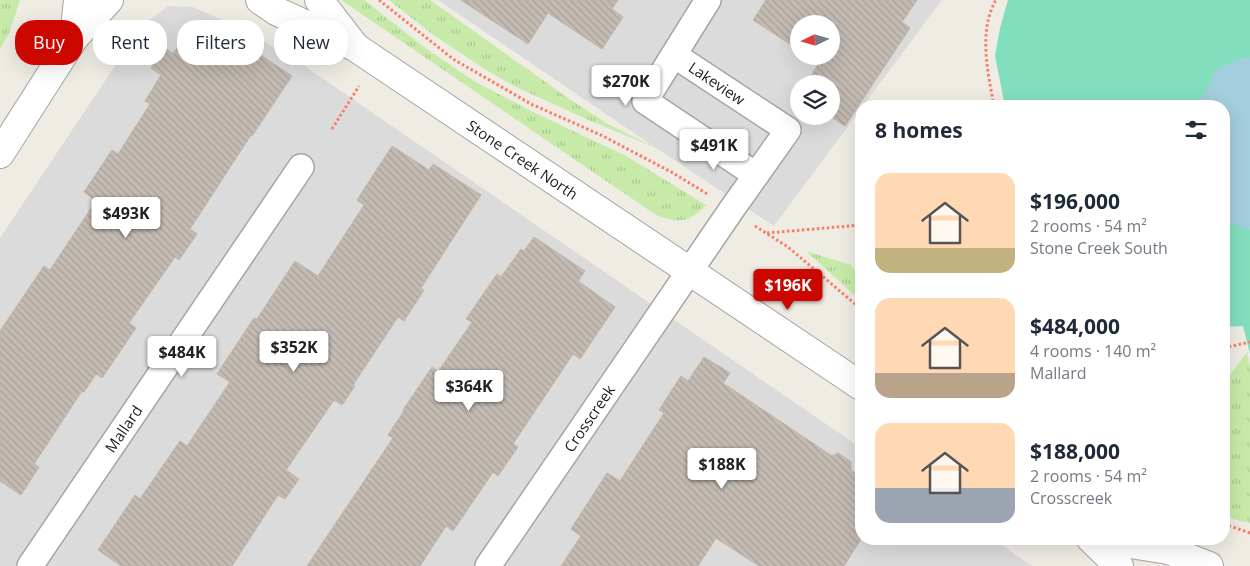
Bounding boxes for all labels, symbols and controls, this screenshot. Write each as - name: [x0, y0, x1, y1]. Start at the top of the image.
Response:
- north arrow: [790, 15, 840, 65]
- map controls: [790, 15, 840, 125]
- chip: Buy: [15, 20, 83, 65]
- chip: Rent: [93, 20, 167, 65]
- chip: Filters: [177, 20, 264, 65]
- chip: New: [274, 20, 348, 65]
- street label: Lakeview: [685, 57, 749, 109]
- pin: $270K: [591, 64, 661, 107]
- text: $270K: [602, 70, 650, 92]
- button: layers: [790, 75, 840, 125]
- street label: Stone Creek North: [463, 115, 582, 204]
- text: 8 homes: [875, 116, 963, 144]
- icon: filters: [1182, 116, 1210, 144]
- pin: $491K: [679, 128, 749, 171]
- text: $491K: [690, 134, 738, 156]
- text: $196,000: [1030, 187, 1120, 215]
- icon: home: [915, 193, 975, 253]
- pin: $493K: [91, 196, 161, 239]
- text: $493K: [102, 202, 150, 224]
- text: 2 rooms · 54 m²: [1030, 215, 1147, 237]
- text: Stone Creek South: [1030, 237, 1168, 259]
- pin: $196K: [753, 268, 823, 311]
- text: $196K: [764, 274, 812, 296]
- text: $484,000: [1030, 312, 1120, 340]
- icon: home: [915, 318, 975, 378]
- pin: $352K: [259, 330, 329, 373]
- pin: $484K: [147, 336, 217, 378]
- text: $352K: [270, 336, 318, 358]
- text: 4 rooms · 140 m²: [1030, 340, 1156, 362]
- text: $484K: [158, 341, 206, 363]
- text: Mallard: [1030, 362, 1087, 384]
- pin: $364K: [434, 370, 504, 412]
- text: $364K: [445, 375, 493, 397]
- street label: Crosscreek: [559, 381, 619, 456]
- street label: Mallard: [100, 401, 146, 456]
- text: $188,000: [1030, 437, 1120, 465]
- icon: home: [915, 443, 975, 503]
- pin: $188K: [687, 448, 757, 490]
- text: $188K: [698, 453, 746, 475]
- text: 2 rooms · 54 m²: [1030, 465, 1147, 487]
- text: Crosscreek: [1030, 487, 1112, 509]

